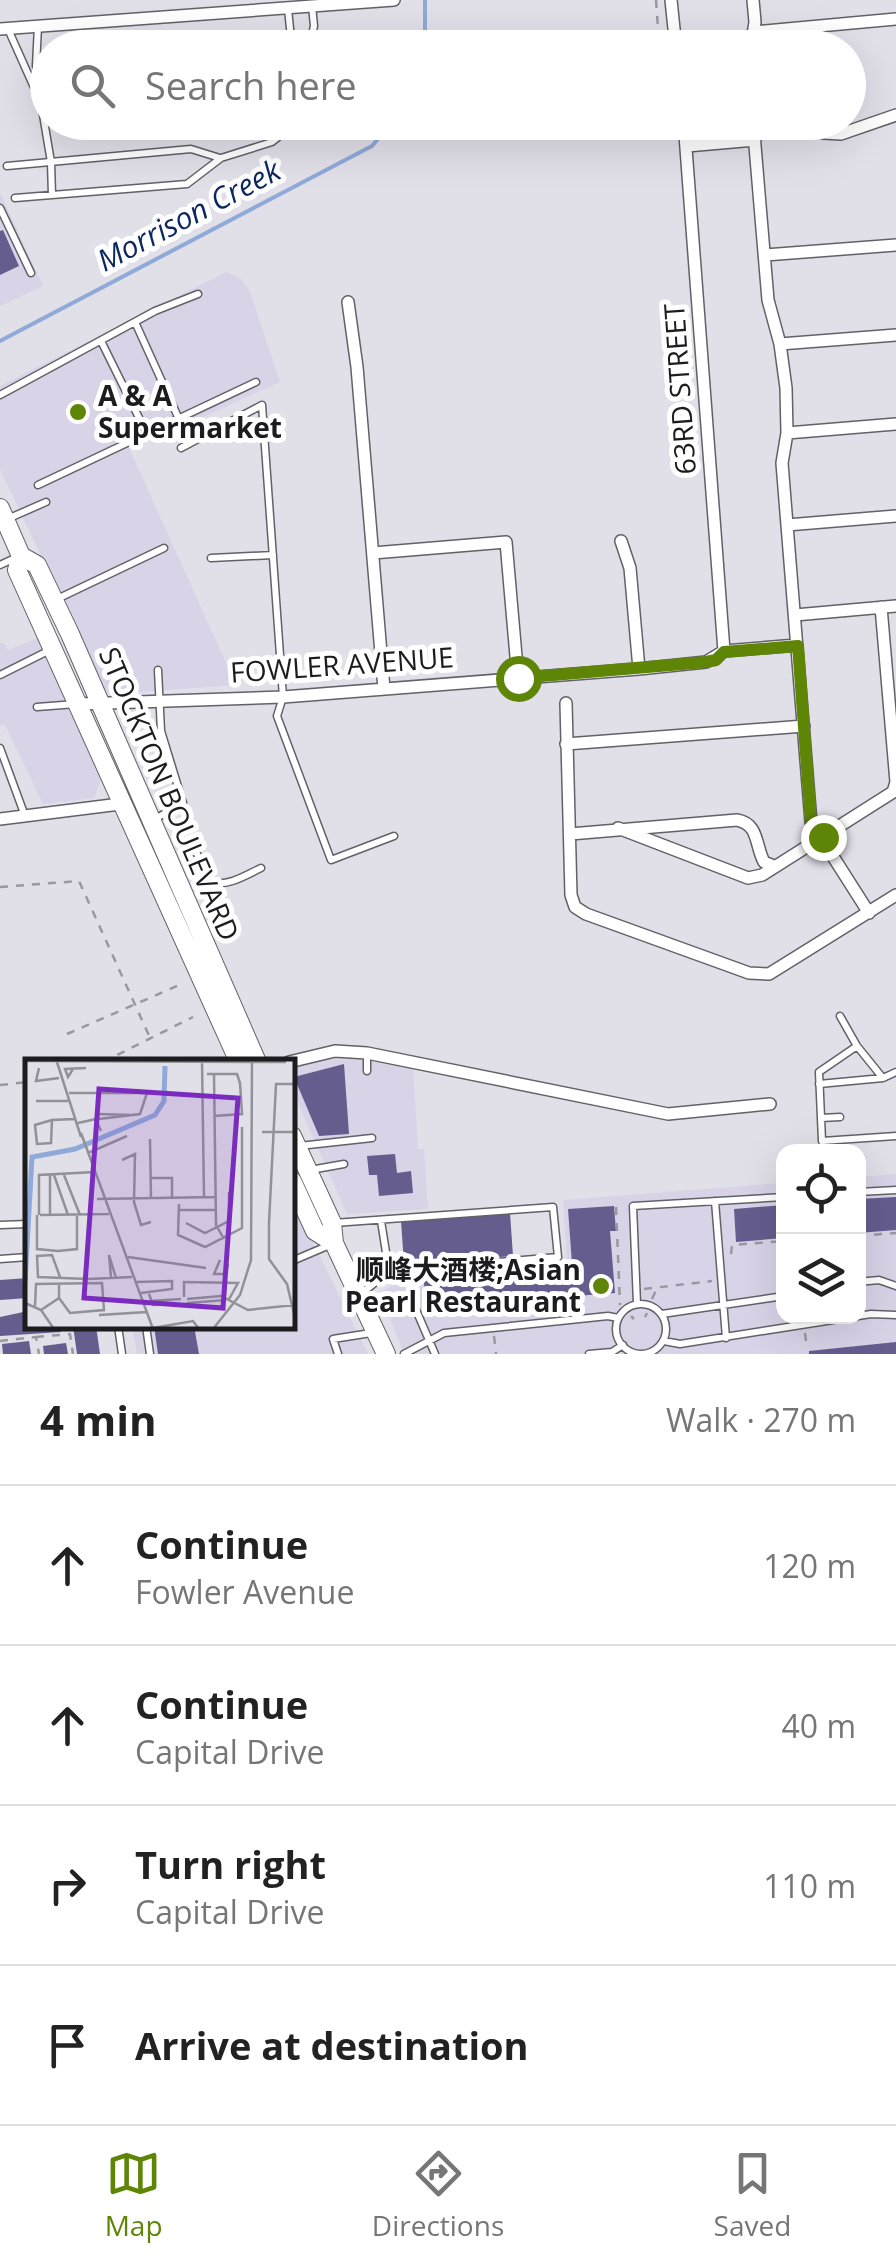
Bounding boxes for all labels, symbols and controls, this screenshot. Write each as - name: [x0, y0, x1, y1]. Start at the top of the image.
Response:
- search box: [30, 30, 866, 140]
- icon: search: [65, 58, 120, 113]
- text: Search here: [145, 59, 357, 111]
- water label: Morrison Creek: [89, 148, 288, 280]
- street label: 63RD STREET: [654, 302, 704, 476]
- place label: A & A Supermarket: [98, 376, 282, 446]
- marker: A & A Supermarket: [67, 401, 89, 423]
- street label: FOWLER AVENUE: [229, 637, 455, 691]
- street label: STOCKTON BOULEVARD: [91, 641, 249, 946]
- route start: [496, 656, 542, 702]
- route end: [801, 815, 847, 861]
- inset map: [25, 1059, 295, 1329]
- map controls: [776, 1144, 866, 1324]
- button: locate: [776, 1144, 866, 1234]
- button: layers: [776, 1234, 866, 1324]
- place label: 顺峰大酒楼;Asian Pearl Restaurant: [345, 1250, 581, 1320]
- marker: 顺峰大酒楼;Asian Pearl Restaurant: [590, 1275, 612, 1297]
- text: 4 min: [40, 1391, 157, 1448]
- text: Walk · 270 m: [666, 1398, 856, 1441]
- text: Continue: [135, 1518, 308, 1570]
- icon: ahead: [40, 1538, 95, 1593]
- text: 120 m: [763, 1544, 856, 1587]
- text: Fowler Avenue: [135, 1570, 354, 1613]
- text: Continue: [135, 1678, 308, 1730]
- icon: ahead: [40, 1698, 95, 1753]
- text: 40 m: [781, 1704, 856, 1747]
- text: Capital Drive: [135, 1730, 325, 1773]
- text: Turn right: [135, 1838, 326, 1890]
- icon: right: [40, 1858, 95, 1913]
- text: 110 m: [763, 1864, 856, 1907]
- text: Capital Drive: [135, 1890, 325, 1933]
- icon: arrive: [40, 2018, 95, 2073]
- text: Arrive at destination: [135, 2019, 529, 2071]
- tab: Map: [105, 2146, 163, 2244]
- tab: Directions: [372, 2146, 504, 2244]
- tab: Saved: [714, 2146, 791, 2244]

